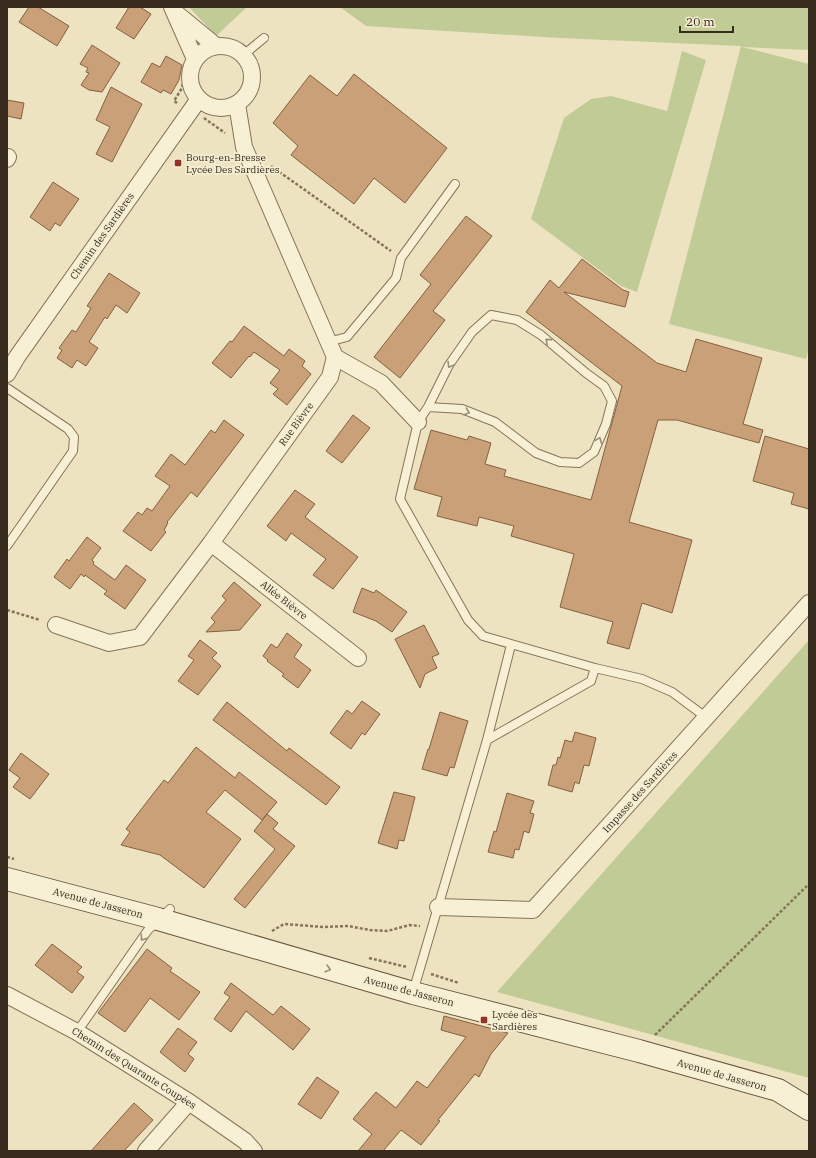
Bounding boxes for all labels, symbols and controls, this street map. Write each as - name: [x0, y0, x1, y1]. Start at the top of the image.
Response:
- scale bar: [680, 8, 733, 34]
- text: 20 m: [686, 14, 715, 29]
- place label: Bourg-en-Bresse Lycée Des Sardières: [186, 151, 280, 176]
- marker: Bourg-en-Bresse Lycée Des Sardières: [173, 158, 183, 168]
- street label: Chemin des Sardières: [67, 190, 137, 282]
- one-way arrow: [546, 338, 553, 345]
- one-way arrow: [447, 361, 454, 368]
- street label: Rue Bièvre: [276, 400, 316, 448]
- one-way arrow: [463, 407, 470, 415]
- one-way arrow: [595, 436, 603, 443]
- street label: Allée Bièvre: [258, 578, 310, 622]
- street label: Impasse des Sardières: [600, 748, 680, 836]
- street label: Avenue de Jasseron: [52, 885, 145, 921]
- one-way arrow: [141, 933, 148, 940]
- one-way arrow: [324, 964, 331, 973]
- street label: Avenue de Jasseron: [363, 973, 456, 1009]
- place label: Lycée des Sardières: [492, 1008, 537, 1033]
- marker: Lycée des Sardières: [479, 1015, 489, 1025]
- street label: Chemin des Quarante Coupées: [69, 1024, 199, 1112]
- street label: Avenue de Jasseron: [676, 1056, 769, 1094]

